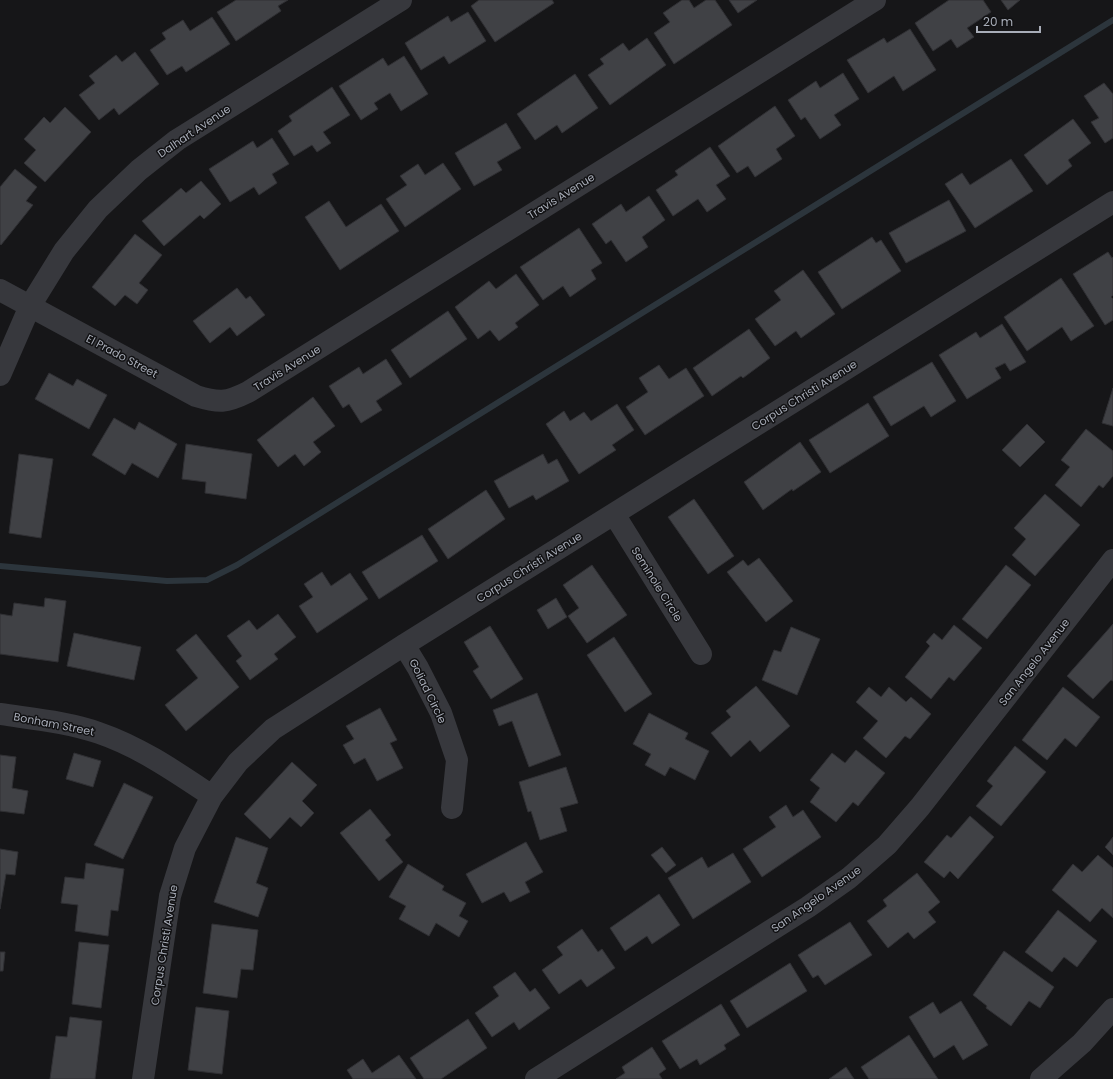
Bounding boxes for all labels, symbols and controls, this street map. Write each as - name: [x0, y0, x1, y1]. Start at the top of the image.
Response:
- scale bar: [977, 8, 1040, 34]
- text: 20 m: [983, 13, 1013, 30]
- street label: Dalhart Avenue: [154, 101, 234, 161]
- street label: Travis Avenue: [524, 169, 598, 223]
- street label: El Prado Street: [83, 330, 161, 382]
- street label: Travis Avenue: [250, 341, 324, 395]
- street label: Corpus Christi Avenue: [748, 356, 860, 434]
- street label: Corpus Christi Avenue: [473, 528, 585, 606]
- street label: Seminole Circle: [628, 544, 686, 625]
- street label: San Angelo Avenue: [995, 615, 1073, 709]
- street label: Goliad Circle: [405, 656, 451, 726]
- street label: Bonham Street: [12, 708, 96, 740]
- street label: San Angelo Avenue: [768, 862, 864, 936]
- street label: Corpus Christi Avenue: [147, 883, 181, 1006]

